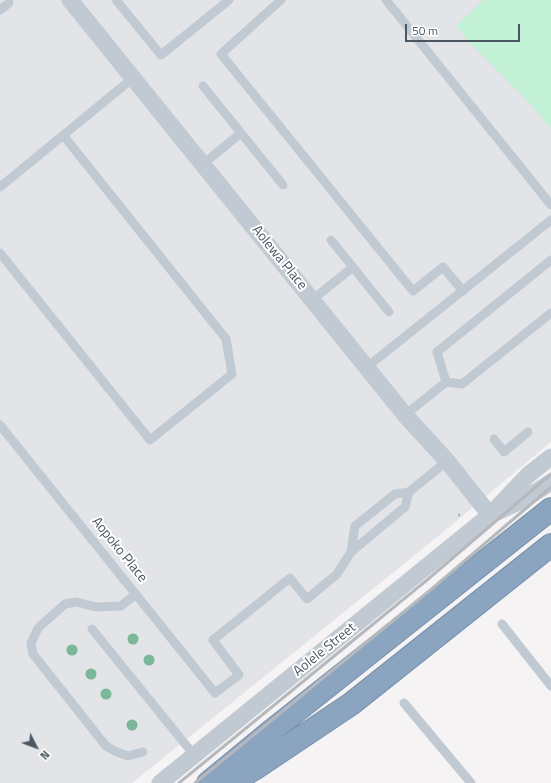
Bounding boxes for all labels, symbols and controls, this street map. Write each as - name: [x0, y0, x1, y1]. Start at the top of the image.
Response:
- scale bar: [407, 16, 522, 42]
- text: 50 m: [412, 21, 438, 40]
- street label: Aolewa Place: [248, 222, 310, 294]
- street label: Aopoko Place: [88, 514, 150, 586]
- street label: Aolele Street: [290, 620, 360, 680]
- north arrow: [16, 727, 56, 767]
- text: N: [36, 747, 53, 763]

